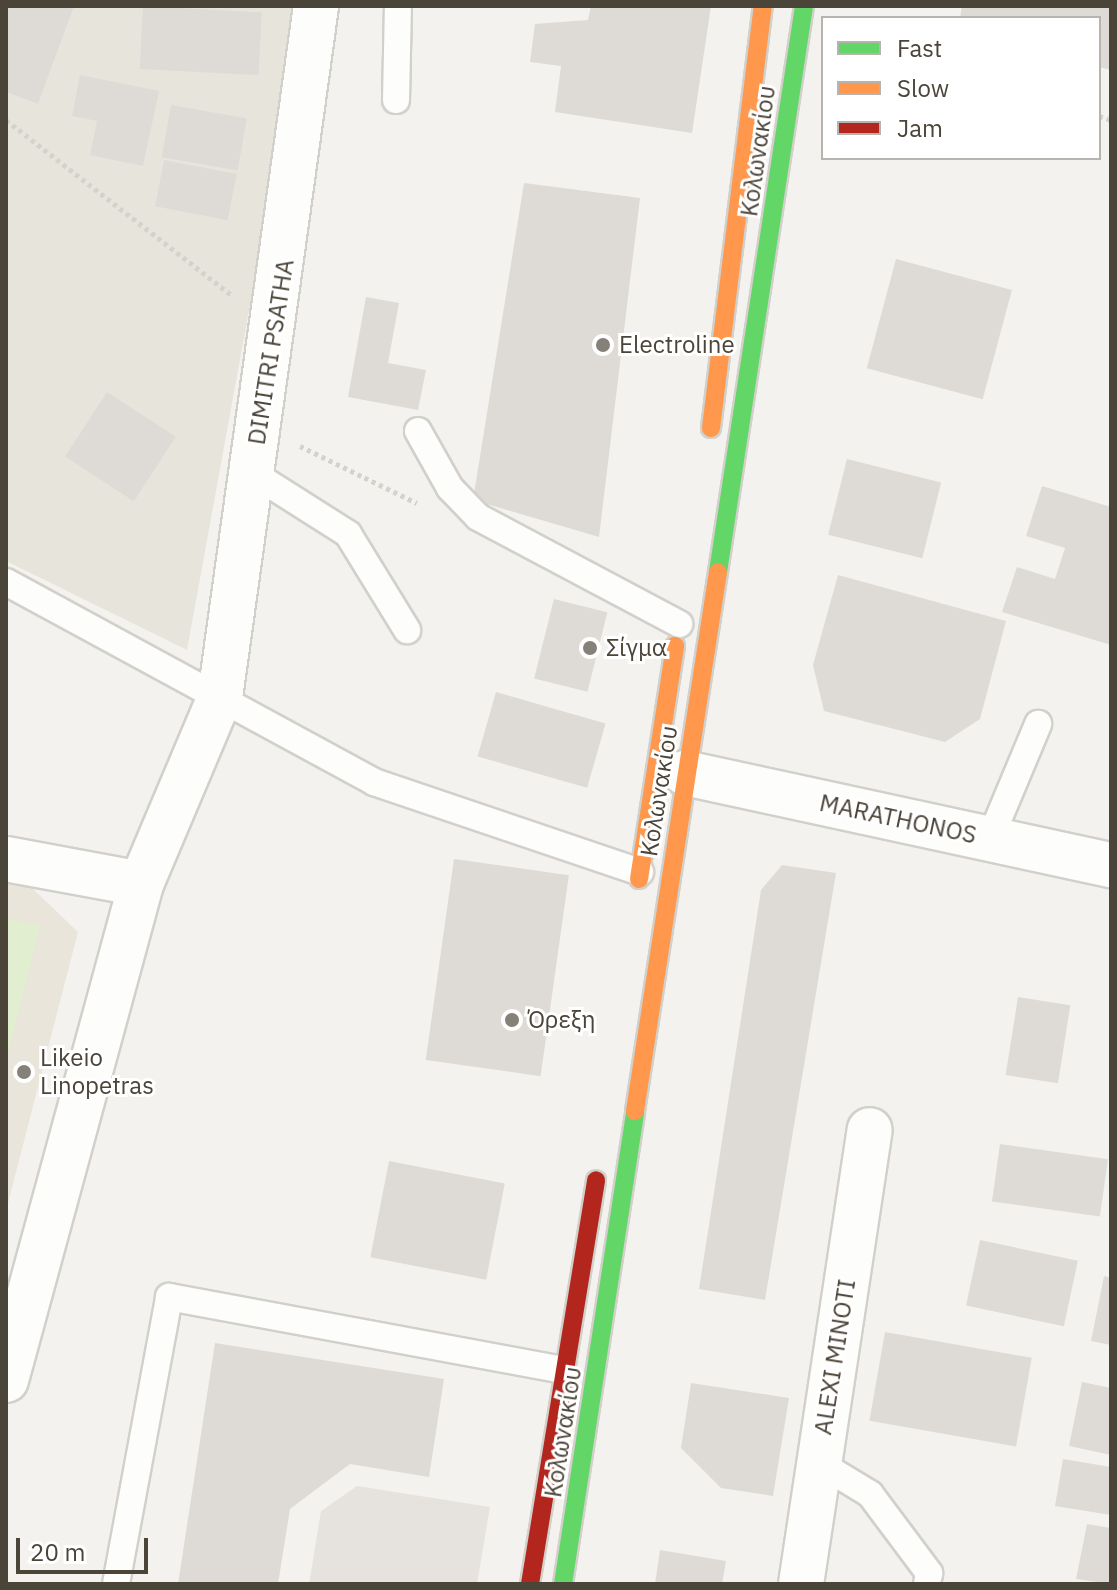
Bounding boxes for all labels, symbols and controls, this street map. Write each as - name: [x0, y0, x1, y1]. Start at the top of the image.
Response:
- legend: [821, 16, 1101, 160]
- text: Fast: [897, 32, 942, 64]
- text: Slow: [897, 72, 949, 104]
- street label: Κολωνακίου: [735, 84, 781, 218]
- text: Jam: [897, 112, 943, 144]
- street label: DIMITRI PSATHA: [242, 257, 300, 447]
- place label: Electroline: [619, 331, 735, 359]
- marker: Electroline: [594, 336, 612, 354]
- place label: Σίγμα: [606, 634, 667, 662]
- marker: Σίγμα: [581, 639, 599, 657]
- street label: Κολωνακίου: [634, 724, 684, 858]
- street label: MARATHONOS: [817, 788, 979, 850]
- place label: Όρεξη: [528, 1006, 595, 1034]
- marker: Όρεξη: [503, 1011, 521, 1029]
- place label: Likeio Linopetras: [40, 1044, 154, 1100]
- marker: Likeio Linopetras: [15, 1063, 33, 1081]
- street label: ALEXI MINOTI: [808, 1277, 862, 1437]
- street label: Κολωνακίου: [538, 1365, 588, 1499]
- scale bar: [20, 1522, 152, 1572]
- text: 20 m: [30, 1536, 85, 1568]

